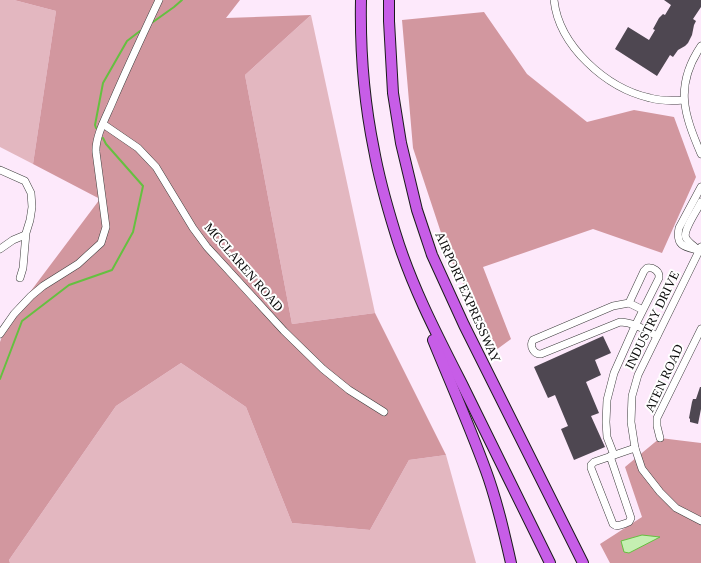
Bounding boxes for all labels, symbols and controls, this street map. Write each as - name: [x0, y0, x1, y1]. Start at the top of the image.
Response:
- street label: MCCLAREN ROAD: [201, 220, 287, 314]
- street label: AIRPORT EXPRESSWAY: [432, 229, 504, 365]
- street label: INDUSTRY DRIVE: [622, 268, 682, 372]
- street label: ATEN ROAD: [642, 342, 686, 414]

